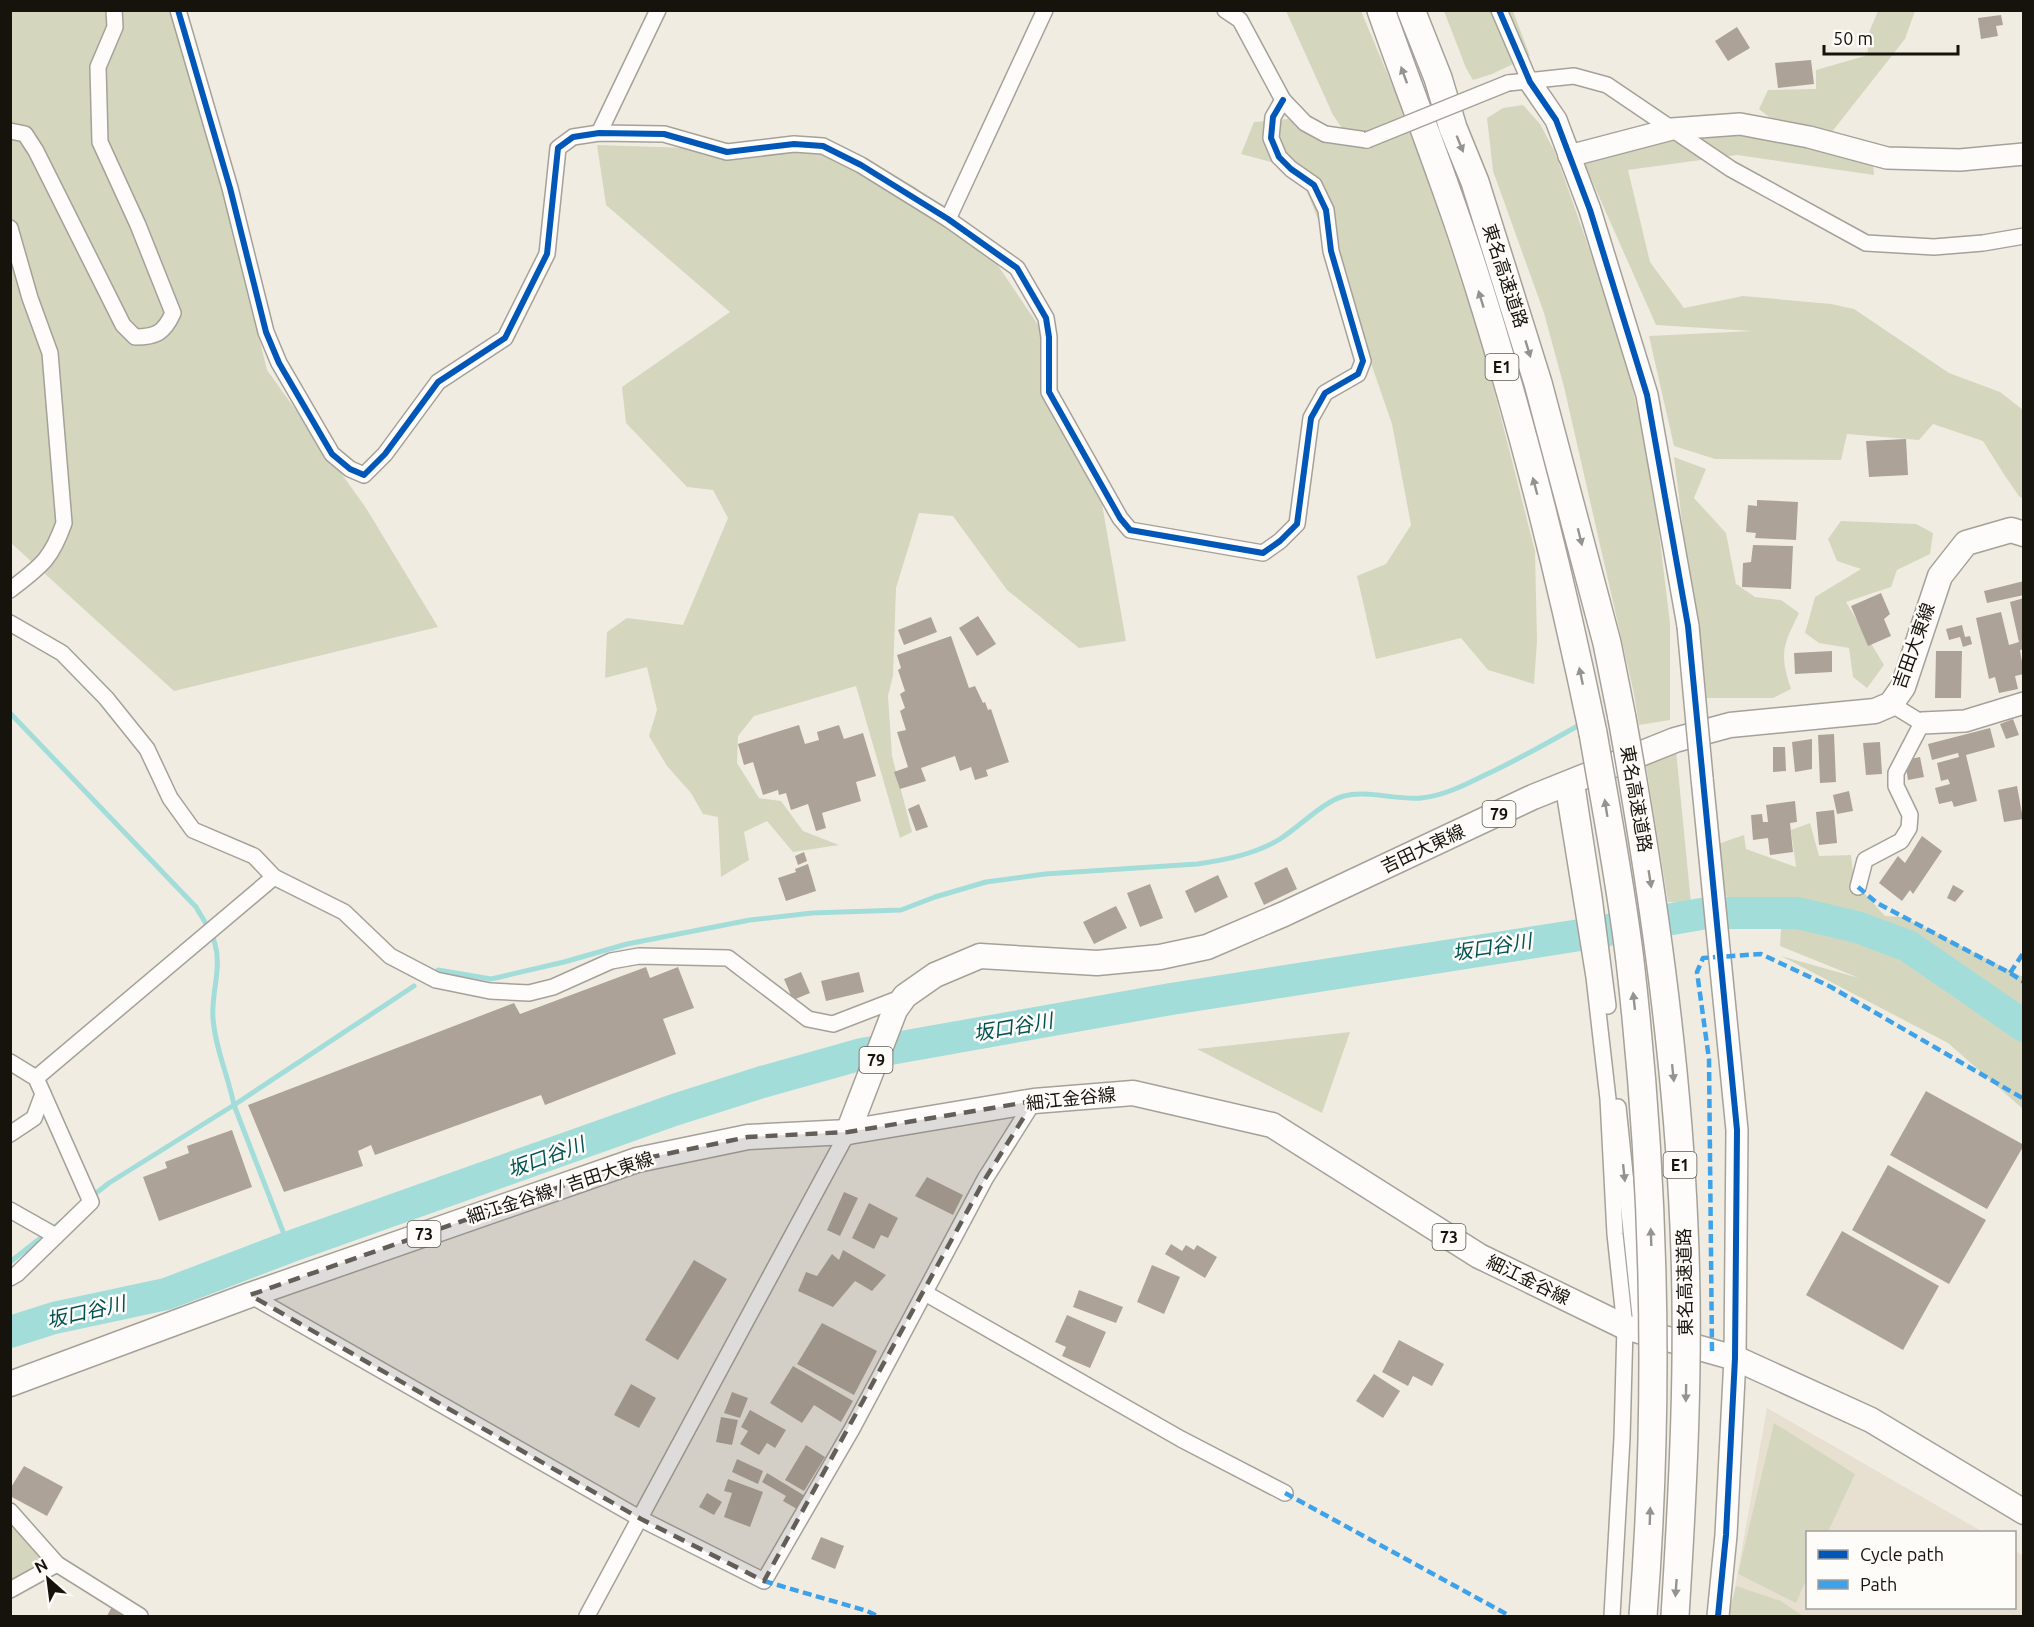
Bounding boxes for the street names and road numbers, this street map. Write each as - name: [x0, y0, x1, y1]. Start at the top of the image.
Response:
- street label: 東名高速道路: [1480, 221, 1532, 330]
- road number: E1: [1486, 354, 1518, 380]
- street label: 吉田大東線: [1888, 600, 1938, 691]
- street label: 東名高速道路: [1618, 744, 1656, 854]
- road number: 79: [1482, 801, 1516, 827]
- street label: 吉田大東線: [1378, 820, 1468, 876]
- road number: 79: [860, 1047, 892, 1073]
- street label: 細江金谷線: [1025, 1083, 1117, 1113]
- street label: 細江金谷線 / 吉田大東線: [464, 1147, 655, 1227]
- road number: E1: [1664, 1152, 1696, 1178]
- road number: 73: [408, 1221, 440, 1247]
- road number: 73: [1432, 1224, 1466, 1250]
- street label: 東名高速道路: [1673, 1228, 1695, 1336]
- street label: 細江金谷線: [1484, 1250, 1573, 1308]

